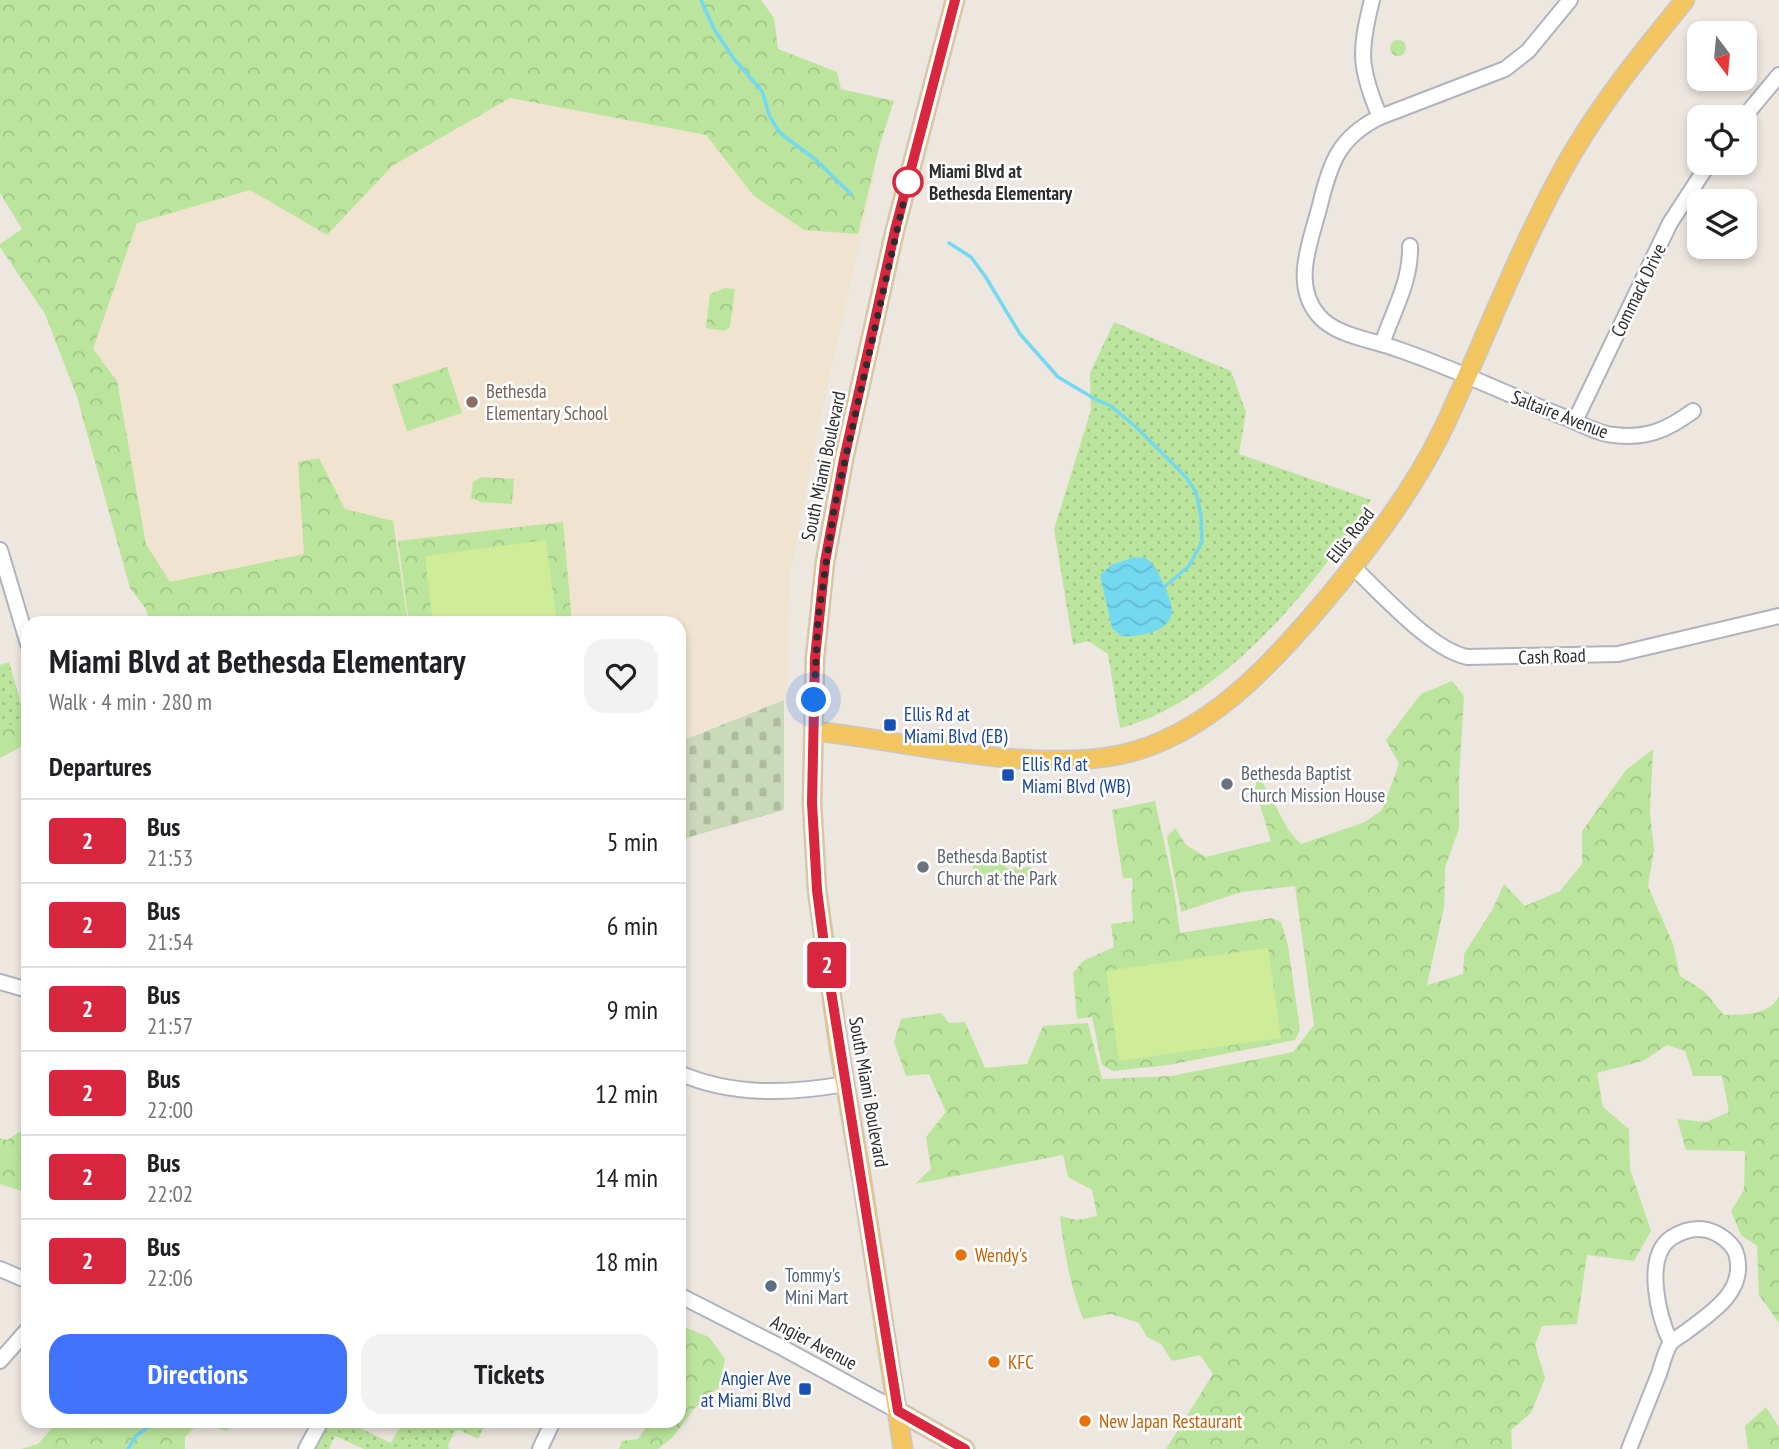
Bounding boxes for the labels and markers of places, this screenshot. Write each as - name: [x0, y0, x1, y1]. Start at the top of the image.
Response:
- place label: Miami Blvd at Bethesda Elementary: [929, 159, 1073, 205]
- marker: Miami Blvd at Bethesda Elementary: [893, 167, 923, 197]
- place label: Bethesda Elementary School: [486, 379, 608, 425]
- marker: Bethesda Elementary School: [464, 394, 480, 410]
- place label: Ellis Rd at Miami Blvd (EB): [904, 702, 1008, 748]
- marker: Ellis Rd at Miami Blvd (EB): [882, 717, 898, 733]
- place label: Ellis Rd at Miami Blvd (WB): [1022, 752, 1130, 798]
- place label: Bethesda Baptist Church Mission House: [1241, 761, 1385, 807]
- marker: Ellis Rd at Miami Blvd (WB): [1000, 767, 1016, 783]
- marker: Bethesda Baptist Church Mission House: [1219, 776, 1235, 792]
- place label: Bethesda Baptist Church at the Park: [937, 844, 1058, 890]
- marker: Bethesda Baptist Church at the Park: [915, 859, 931, 875]
- place label: Wendy's: [975, 1243, 1028, 1267]
- marker: Wendy's: [953, 1247, 969, 1263]
- place label: Tommy's Mini Mart: [785, 1263, 849, 1309]
- marker: Tommy's Mini Mart: [763, 1278, 779, 1294]
- place label: KFC: [1008, 1350, 1034, 1374]
- marker: KFC: [986, 1354, 1002, 1370]
- place label: Angier Ave at Miami Blvd: [701, 1366, 791, 1412]
- marker: Angier Ave at Miami Blvd: [797, 1381, 813, 1397]
- place label: New Japan Restaurant: [1099, 1409, 1243, 1433]
- marker: New Japan Restaurant: [1077, 1413, 1093, 1429]

